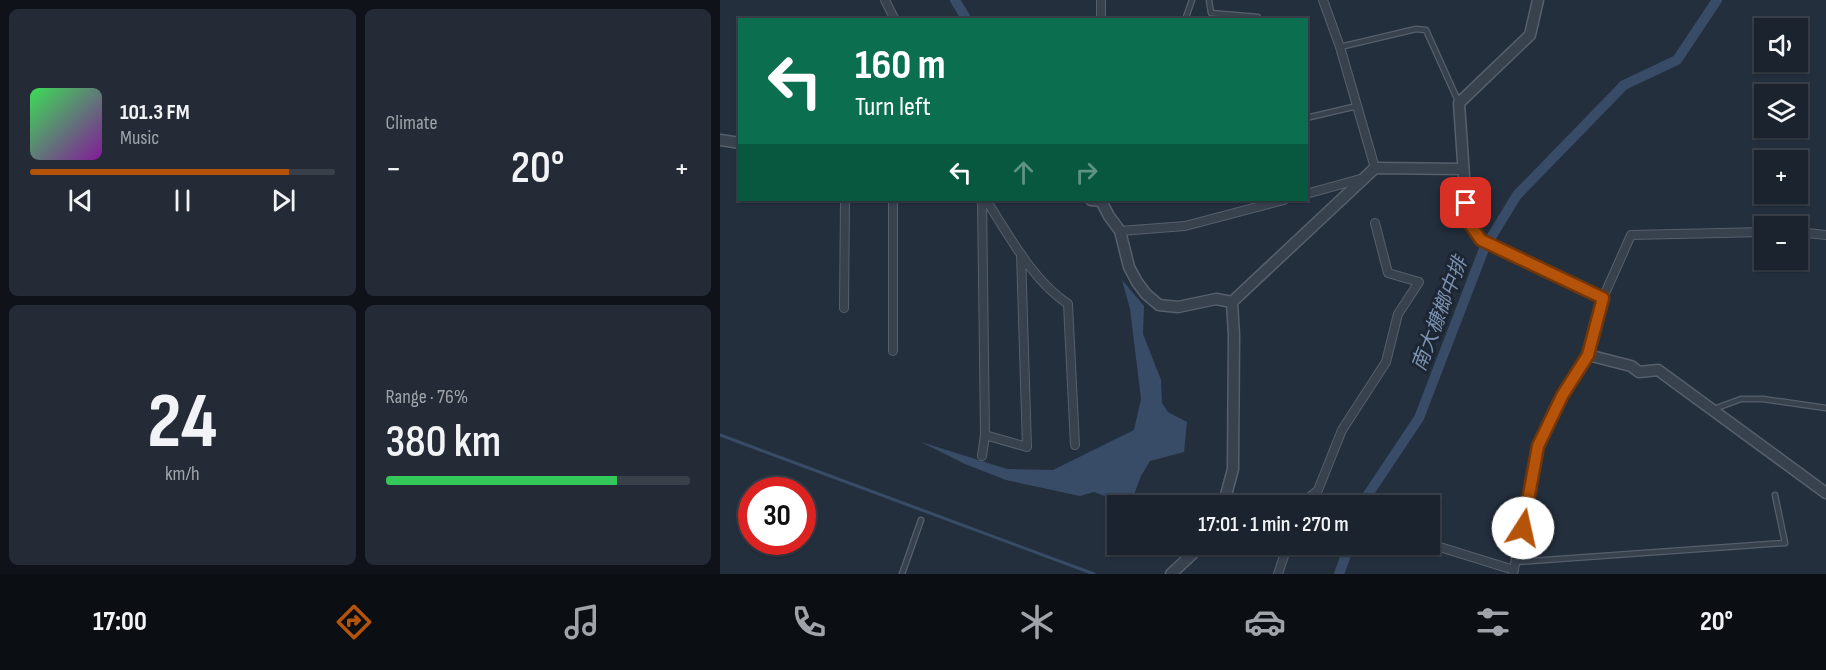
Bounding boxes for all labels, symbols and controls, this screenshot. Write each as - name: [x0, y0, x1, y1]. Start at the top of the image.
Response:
- map controls: [1754, 18, 1808, 270]
- button: sound: [1754, 18, 1808, 72]
- text: 160 m: [855, 40, 946, 91]
- icon: left: [756, 42, 834, 120]
- button: layers: [1754, 84, 1808, 138]
- text: Turn left: [855, 91, 931, 123]
- text: 101.3 FM: [120, 99, 190, 126]
- text: Climate: [386, 111, 438, 135]
- text: Music: [120, 126, 159, 150]
- text: 20°: [511, 141, 565, 196]
- text: −: [386, 149, 402, 189]
- text: +: [674, 149, 690, 189]
- button: +: [1754, 150, 1808, 204]
- icon: left: [944, 156, 977, 189]
- icon: ahead: [1007, 156, 1040, 189]
- icon: right: [1070, 156, 1103, 189]
- pin: [1440, 177, 1491, 228]
- icon: previous: [64, 184, 97, 217]
- icon: pause: [166, 184, 199, 217]
- icon: next: [267, 184, 300, 217]
- icon: arrive: [1449, 186, 1482, 219]
- button: −: [1754, 216, 1808, 270]
- water label: 南大槺榔中排: [1407, 251, 1474, 374]
- text: 24: [147, 376, 217, 469]
- text: Range · 76%: [386, 385, 468, 409]
- text: 380 km: [386, 415, 501, 470]
- text: km/h: [165, 462, 200, 486]
- speed limit sign: 30: [738, 477, 816, 555]
- position arrow: [1491, 496, 1555, 560]
- text: 17:01 · 1 min · 270 m: [1198, 511, 1349, 538]
- icon: directions: [333, 601, 375, 643]
- icon: music: [561, 601, 603, 643]
- icon: phone: [788, 601, 830, 643]
- icon: climate: [1016, 601, 1058, 643]
- icon: car: [1244, 601, 1286, 643]
- icon: filters: [1472, 601, 1514, 643]
- text: 17:00: [93, 606, 147, 638]
- text: 20°: [1700, 606, 1733, 638]

